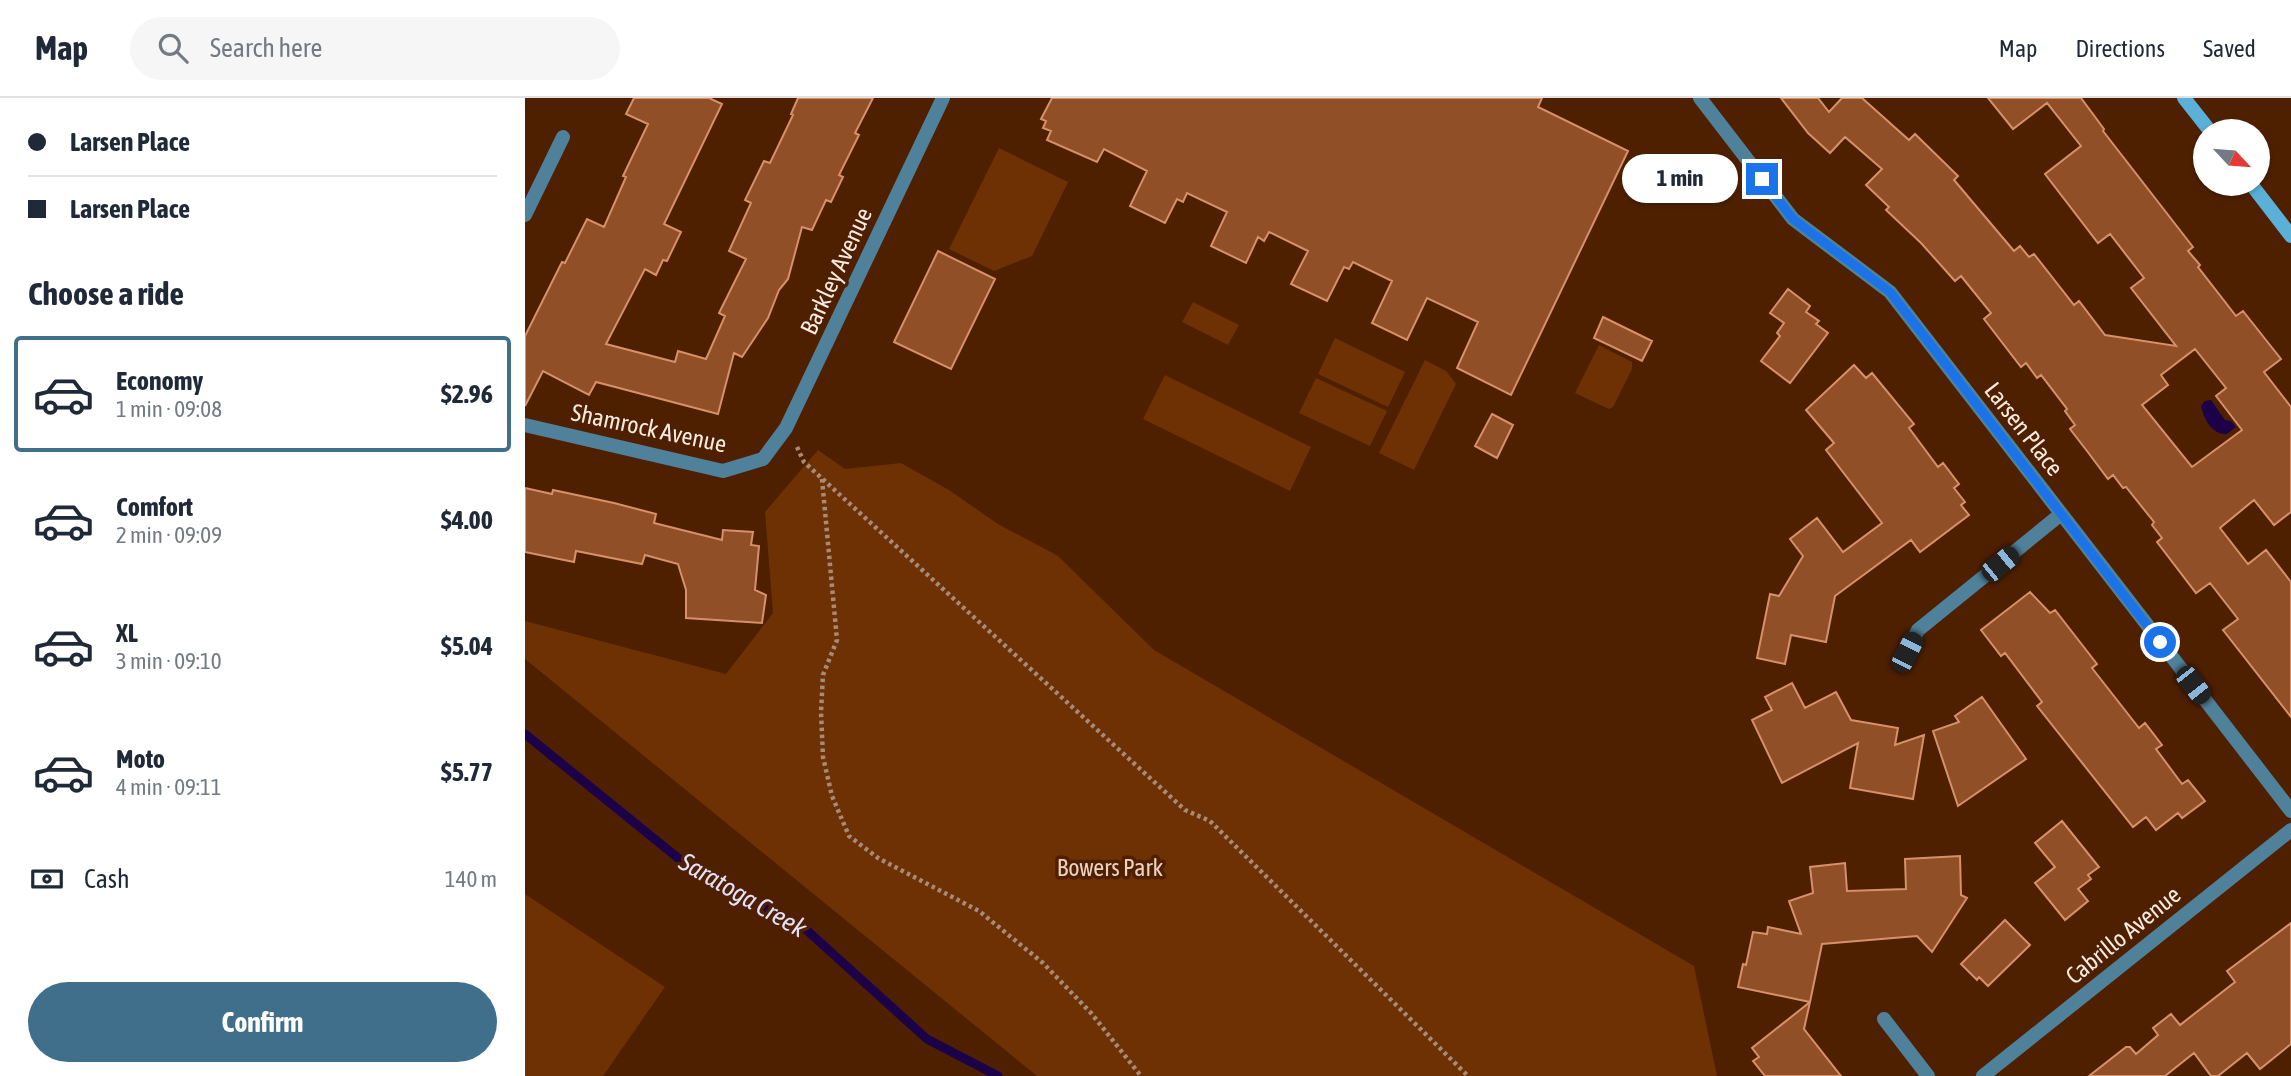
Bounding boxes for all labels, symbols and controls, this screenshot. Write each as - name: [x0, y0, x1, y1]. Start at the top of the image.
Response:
- search box: [130, 17, 620, 80]
- text: Map: [35, 29, 88, 67]
- icon: search: [154, 29, 192, 67]
- text: Search here: [210, 33, 322, 63]
- text: Map: [1999, 35, 2037, 62]
- text: Directions: [2075, 35, 2165, 62]
- text: Saved: [2203, 35, 2256, 62]
- north arrow: [2193, 119, 2270, 196]
- map controls: [2193, 119, 2270, 196]
- text: Larsen Place: [70, 127, 190, 157]
- callout: 1 min: [1622, 154, 1737, 204]
- route end: [1746, 163, 1778, 195]
- text: 1 min: [1657, 165, 1703, 191]
- text: Larsen Place: [70, 194, 190, 224]
- street label: Barkley Avenue: [795, 203, 877, 339]
- text: Choose a ride: [28, 275, 184, 312]
- icon: car: [32, 363, 95, 426]
- text: Economy: [116, 366, 203, 396]
- street label: Larsen Place: [1979, 377, 2069, 481]
- text: $2.96: [441, 379, 493, 409]
- text: 1 min · 09:08: [116, 396, 222, 422]
- street label: Shamrock Avenue: [569, 398, 729, 458]
- icon: car: [32, 489, 95, 552]
- text: Comfort: [116, 492, 193, 522]
- text: $4.00: [441, 505, 493, 535]
- text: 2 min · 09:09: [116, 522, 222, 548]
- car: [1978, 543, 2023, 585]
- icon: car: [32, 615, 95, 678]
- text: XL: [116, 618, 138, 648]
- route start: [2144, 626, 2176, 658]
- car: [1889, 629, 1926, 675]
- text: $5.04: [441, 631, 493, 661]
- text: 3 min · 09:10: [116, 648, 222, 674]
- car: [2172, 662, 2215, 708]
- icon: car: [32, 741, 95, 804]
- text: Moto: [116, 744, 165, 774]
- text: $5.77: [441, 757, 493, 787]
- text: 4 min · 09:11: [116, 774, 222, 800]
- water label: Saratoga Creek: [673, 846, 812, 944]
- park label: Bowers Park: [1057, 854, 1164, 881]
- icon: cash: [28, 860, 66, 898]
- text: Cash: [84, 864, 130, 894]
- text: 140 m: [445, 866, 497, 892]
- street label: Cabrillo Avenue: [2060, 881, 2186, 989]
- button: Confirm: [28, 982, 497, 1062]

